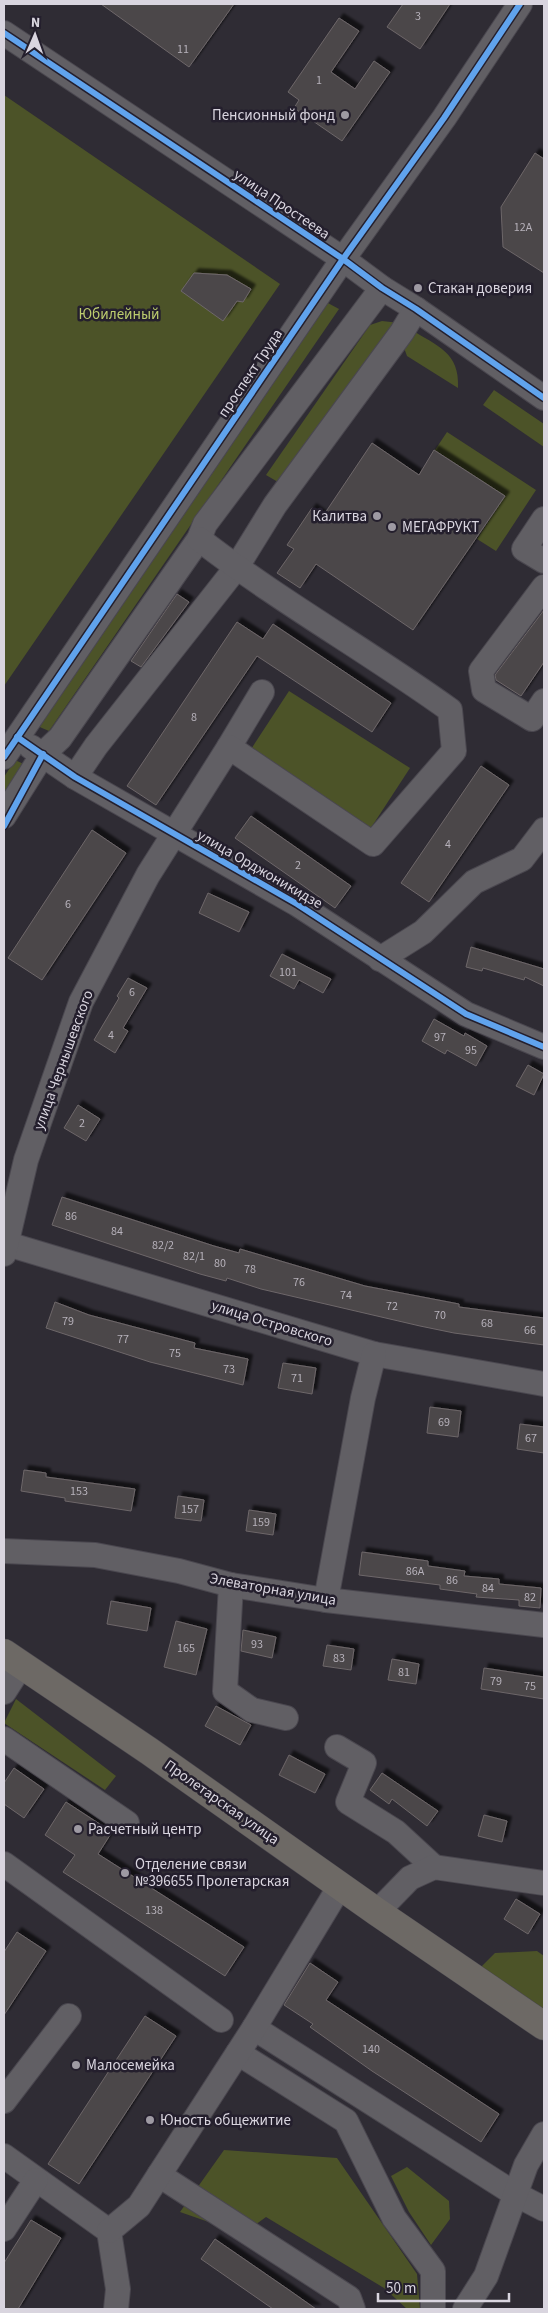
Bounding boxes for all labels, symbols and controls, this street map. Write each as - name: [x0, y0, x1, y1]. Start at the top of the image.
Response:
- house number: 3: [415, 8, 421, 25]
- north arrow: [10, 10, 60, 60]
- text: N: [30, 13, 40, 33]
- house number: 11: [177, 41, 189, 58]
- house number: 1: [316, 72, 322, 89]
- place label: Пенсионный фонд: [212, 105, 335, 126]
- marker: Пенсионный фонд: [339, 109, 351, 121]
- street label: улица Простеева: [229, 164, 334, 244]
- house number: 12А: [514, 219, 533, 236]
- place label: Стакан доверия: [428, 278, 532, 299]
- marker: Стакан доверия: [412, 282, 424, 294]
- park label: Юбилейный: [78, 304, 160, 325]
- street label: проспект Труда: [213, 325, 288, 422]
- place label: Калитва: [312, 506, 367, 527]
- marker: Калитва: [371, 510, 383, 522]
- place label: МЕГАФРУКТ: [402, 517, 479, 538]
- marker: МЕГАФРУКТ: [386, 521, 398, 533]
- house number: 8: [191, 709, 197, 726]
- street label: улица Орджоникидзе: [193, 825, 326, 914]
- house number: 4: [445, 836, 451, 853]
- house number: 2: [295, 857, 301, 874]
- house number: 6: [65, 896, 71, 913]
- house number: 101: [279, 964, 297, 981]
- house number: 6: [129, 984, 135, 1001]
- street label: улица Чернышевского: [28, 987, 99, 1133]
- house number: 4: [108, 1027, 114, 1044]
- house number: 97: [434, 1029, 446, 1046]
- house number: 95: [465, 1042, 477, 1059]
- house number: 2: [79, 1115, 85, 1132]
- house number: 86: [65, 1208, 77, 1225]
- house number: 84: [111, 1223, 123, 1240]
- house number: 82/2: [152, 1237, 174, 1254]
- house number: 82/1: [183, 1248, 205, 1265]
- house number: 80: [214, 1255, 226, 1272]
- house number: 78: [244, 1261, 256, 1278]
- house number: 76: [293, 1274, 305, 1291]
- house number: 74: [340, 1287, 352, 1304]
- street label: улица Островского: [209, 1295, 335, 1352]
- house number: 72: [386, 1298, 398, 1315]
- house number: 70: [434, 1307, 446, 1324]
- house number: 79: [62, 1313, 74, 1330]
- house number: 68: [481, 1315, 493, 1332]
- house number: 66: [524, 1322, 536, 1339]
- house number: 77: [117, 1331, 129, 1348]
- house number: 75: [169, 1345, 181, 1362]
- house number: 73: [223, 1361, 235, 1378]
- house number: 71: [291, 1370, 303, 1387]
- house number: 69: [438, 1414, 450, 1431]
- house number: 67: [525, 1430, 537, 1447]
- house number: 153: [70, 1483, 88, 1500]
- house number: 157: [181, 1501, 199, 1518]
- house number: 159: [252, 1514, 270, 1531]
- house number: 86А: [406, 1563, 425, 1580]
- street label: Элеваторная улица: [208, 1568, 338, 1611]
- house number: 86: [446, 1572, 458, 1589]
- house number: 84: [482, 1580, 494, 1597]
- house number: 82: [524, 1589, 536, 1606]
- house number: 93: [251, 1636, 263, 1653]
- house number: 165: [177, 1640, 195, 1657]
- house number: 83: [333, 1650, 345, 1667]
- house number: 81: [398, 1664, 410, 1681]
- house number: 79: [490, 1673, 502, 1690]
- house number: 75: [524, 1678, 536, 1695]
- street label: Пролетарская улица: [160, 1755, 283, 1850]
- place label: Расчетный центр: [88, 1819, 201, 1840]
- marker: Расчетный центр: [72, 1823, 84, 1835]
- place label: Отделение связи №396655 Пролетарская: [135, 1854, 289, 1892]
- marker: Отделение связи №396655 Пролетарская: [119, 1867, 131, 1879]
- house number: 138: [145, 1902, 163, 1919]
- house number: 140: [362, 2041, 380, 2058]
- place label: Малосемейка: [86, 2055, 175, 2076]
- marker: Малосемейка: [70, 2059, 82, 2071]
- place label: Юность общежитие: [160, 2110, 291, 2131]
- marker: Юность общежитие: [144, 2114, 156, 2126]
- scale bar: [378, 2270, 509, 2302]
- text: 50 m: [386, 2278, 416, 2299]

